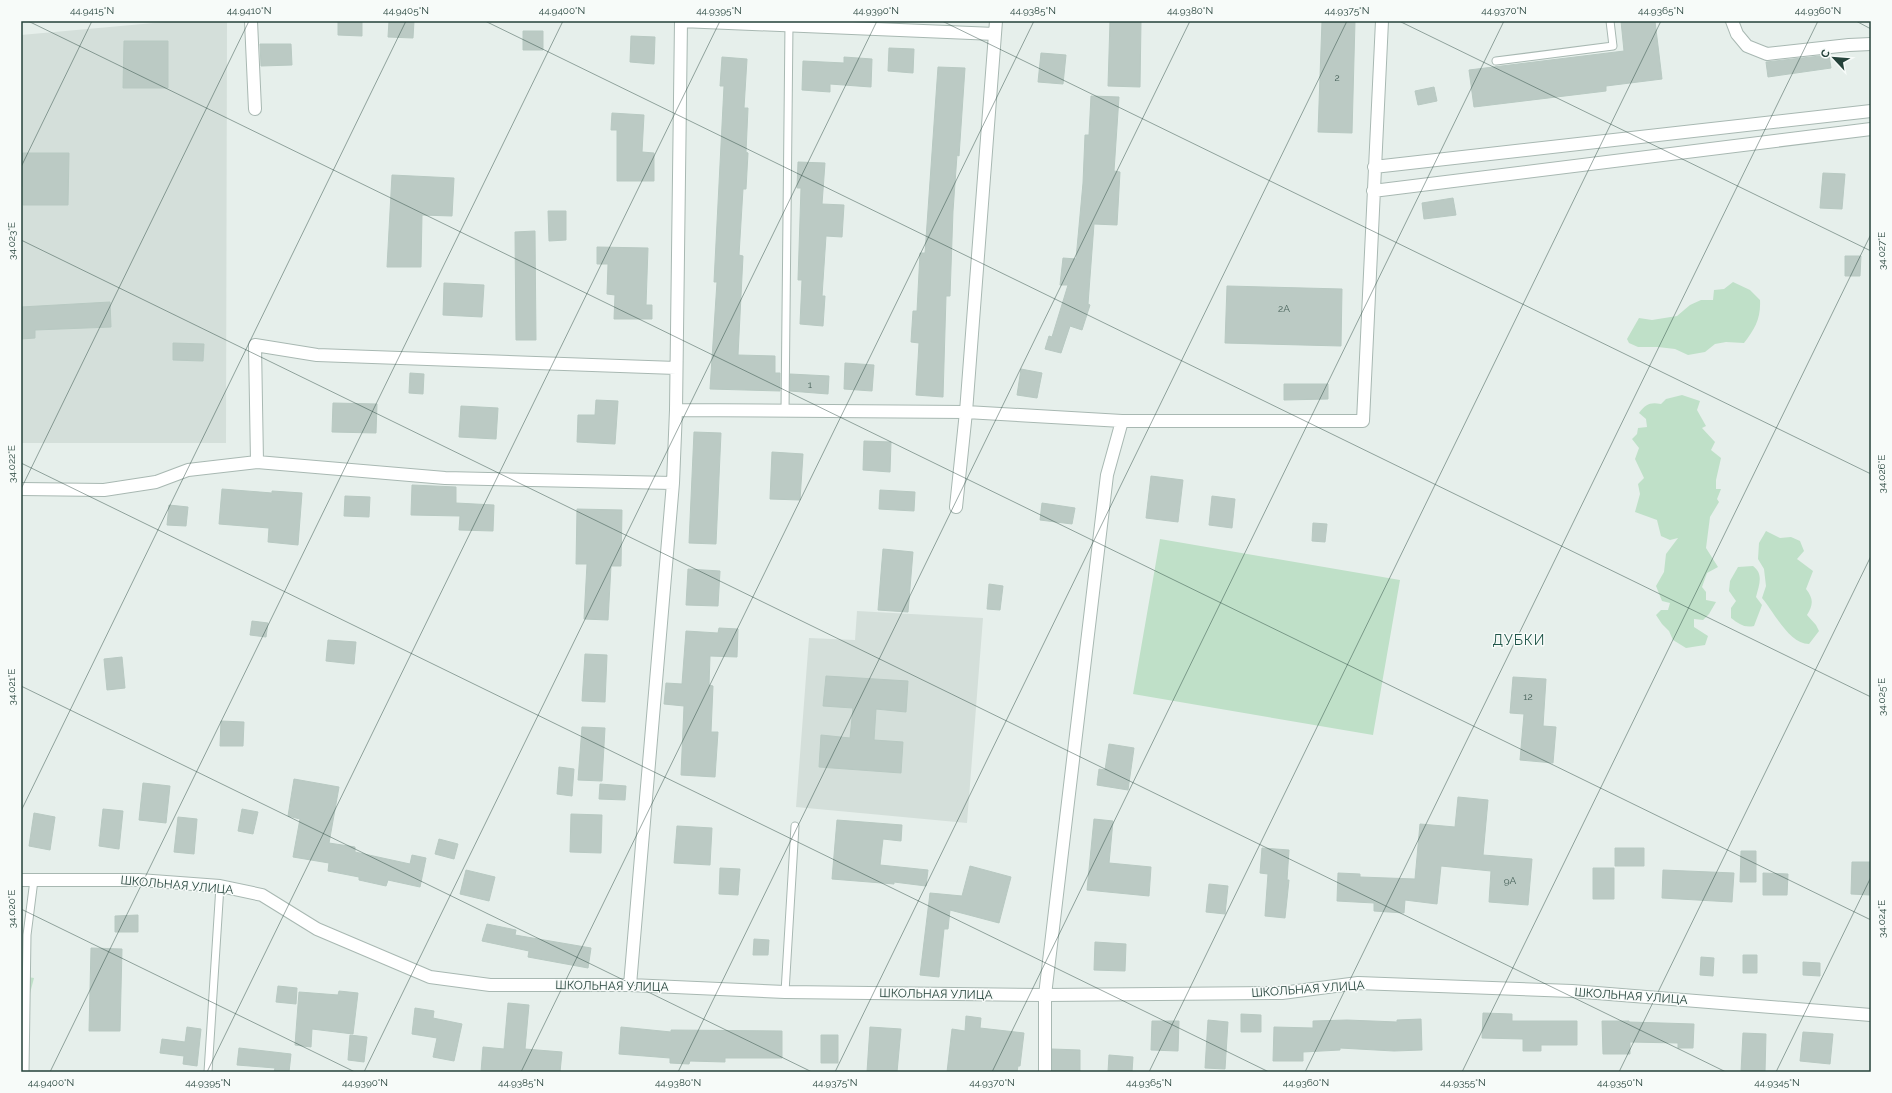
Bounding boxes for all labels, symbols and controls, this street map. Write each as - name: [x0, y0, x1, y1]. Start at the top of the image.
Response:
- text: 44.9415°N: [70, 5, 114, 16]
- text: 44.9410°N: [227, 5, 271, 16]
- text: 44.9405°N: [383, 5, 429, 16]
- text: 44.9400°N: [539, 5, 585, 16]
- text: 44.9395°N: [696, 5, 742, 16]
- text: 44.9390°N: [853, 5, 899, 16]
- text: 44.9385°N: [1010, 5, 1056, 16]
- text: 44.9380°N: [1167, 5, 1213, 16]
- text: 44.9375°N: [1325, 5, 1369, 16]
- text: 44.9370°N: [1481, 5, 1527, 16]
- text: 44.9365°N: [1638, 5, 1684, 16]
- text: 44.9360°N: [1795, 5, 1841, 16]
- north arrow: [1814, 38, 1854, 78]
- text: С: [1818, 47, 1833, 60]
- house number: 2: [1334, 72, 1340, 83]
- text: 34.023°E: [6, 222, 17, 260]
- text: 34.027°E: [1876, 232, 1887, 270]
- house number: 2А: [1278, 303, 1290, 314]
- house number: 1: [808, 379, 813, 390]
- text: 34.022°E: [6, 445, 17, 483]
- text: 34.026°E: [1876, 455, 1887, 493]
- district label: ДУБКИ: [1493, 632, 1545, 648]
- text: 34.021°E: [6, 669, 17, 705]
- text: 34.025°E: [1876, 678, 1887, 716]
- house number: 12: [1523, 691, 1533, 702]
- street label: ШКОЛЬНАЯ УЛИЦА: [120, 873, 234, 897]
- house number: 9А: [1504, 875, 1517, 886]
- text: 34.020°E: [6, 890, 17, 928]
- text: 34.024°E: [1876, 900, 1887, 938]
- street label: ШКОЛЬНАЯ УЛИЦА: [555, 978, 669, 994]
- street label: ШКОЛЬНАЯ УЛИЦА: [1251, 978, 1365, 1000]
- street label: ШКОЛЬНАЯ УЛИЦА: [1574, 985, 1688, 1007]
- street label: ШКОЛЬНАЯ УЛИЦА: [879, 986, 993, 1002]
- text: 44.9400°N: [28, 1077, 74, 1088]
- text: 44.9395°N: [185, 1077, 231, 1088]
- text: 44.9390°N: [342, 1077, 388, 1088]
- text: 44.9385°N: [498, 1077, 544, 1088]
- text: 44.9380°N: [655, 1077, 701, 1088]
- text: 44.9375°N: [813, 1077, 857, 1088]
- text: 44.9370°N: [969, 1077, 1015, 1088]
- text: 44.9365°N: [1126, 1077, 1172, 1088]
- text: 44.9360°N: [1283, 1077, 1329, 1088]
- text: 44.9355°N: [1440, 1077, 1486, 1088]
- text: 44.9350°N: [1597, 1077, 1643, 1088]
- text: 44.9345°N: [1754, 1077, 1800, 1088]

